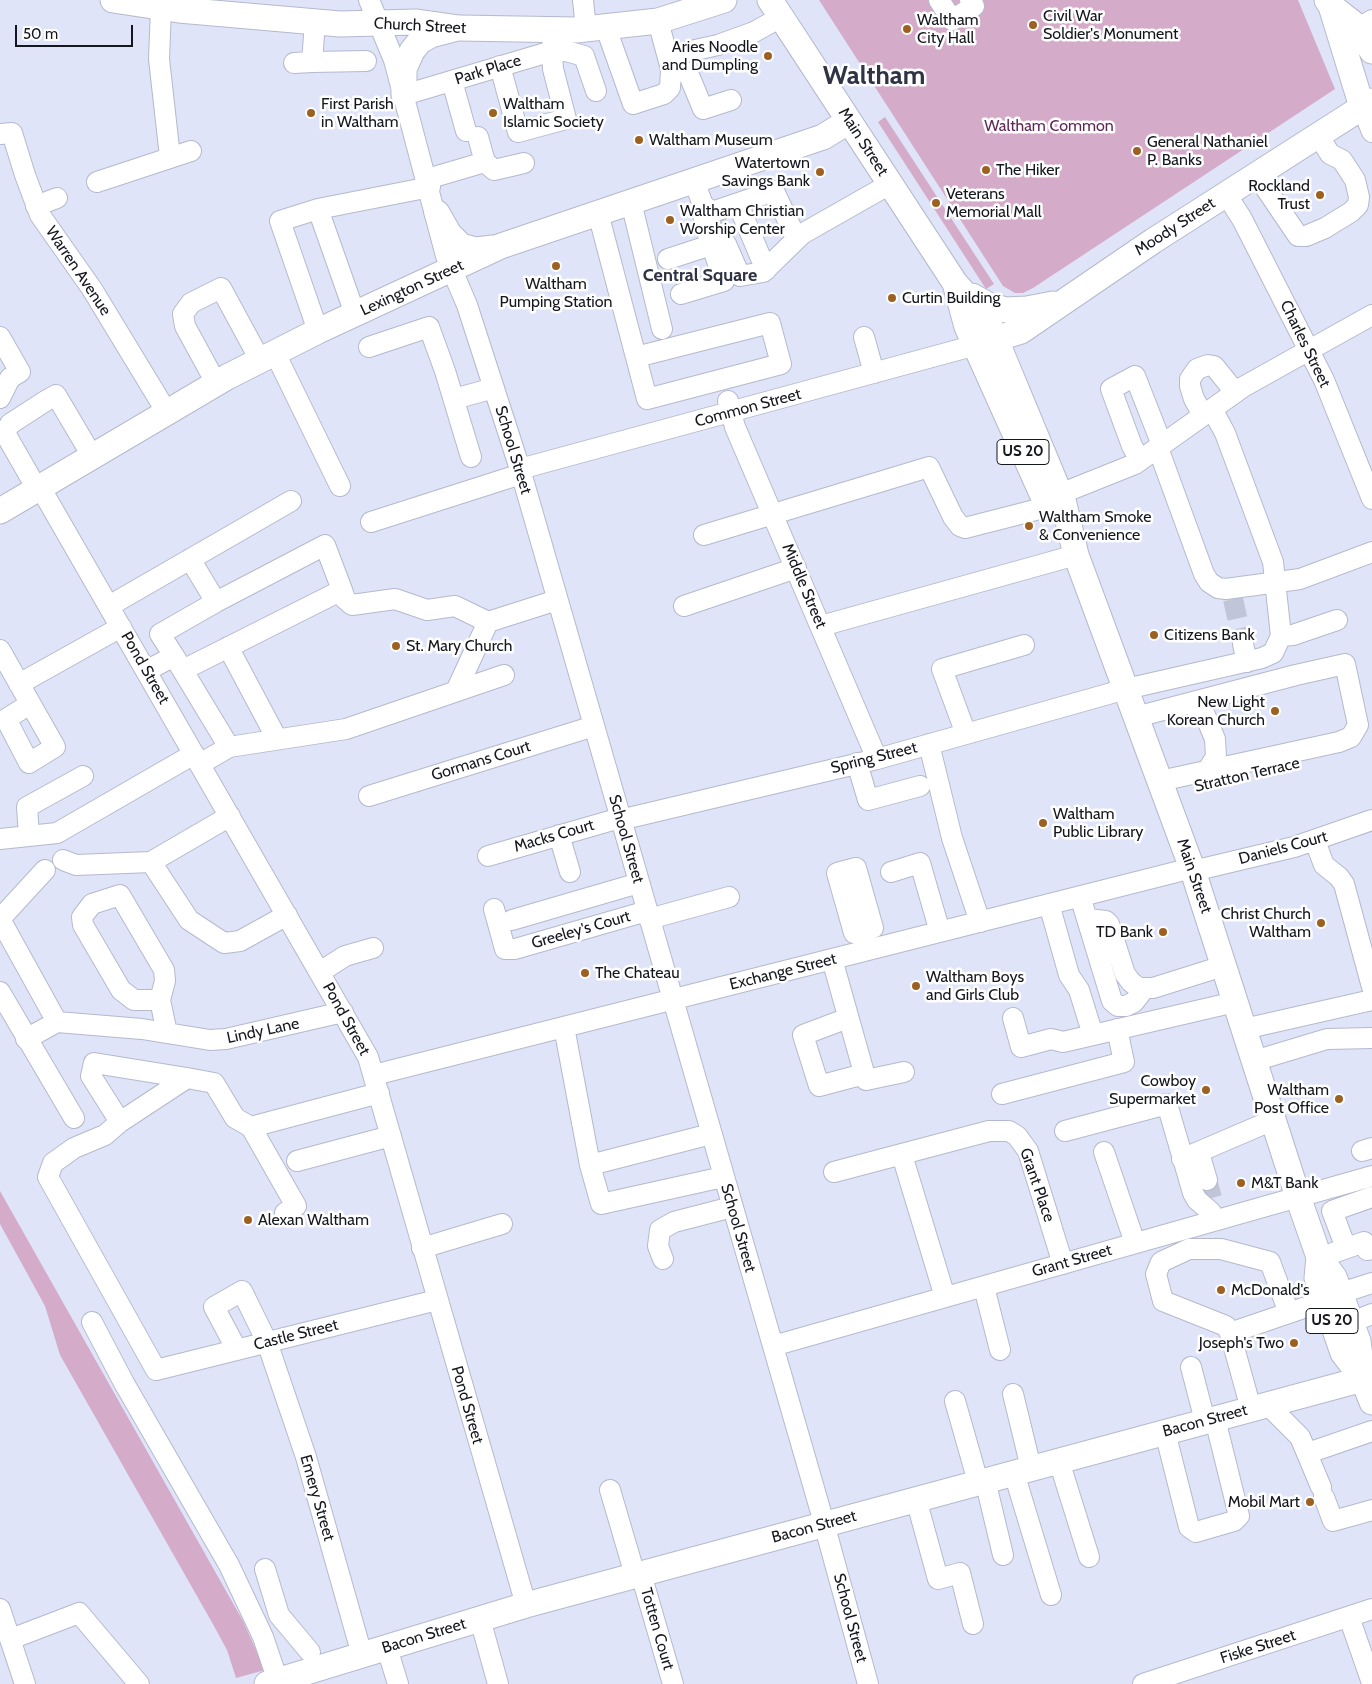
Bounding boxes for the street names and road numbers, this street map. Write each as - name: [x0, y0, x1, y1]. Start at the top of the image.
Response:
- street label: Church Street: [373, 14, 467, 38]
- street label: Park Place: [453, 51, 523, 89]
- street label: Main Street: [834, 104, 892, 180]
- street label: Moody Street: [1131, 194, 1219, 260]
- street label: Warren Avenue: [41, 223, 115, 319]
- street label: Lexington Street: [357, 256, 467, 320]
- street label: Charles Street: [1276, 297, 1334, 391]
- street label: Common Street: [693, 385, 803, 431]
- street label: School Street: [490, 404, 536, 496]
- road number: US 20: [997, 440, 1049, 464]
- street label: Middle Street: [777, 541, 831, 631]
- street label: Pond Street: [117, 628, 173, 708]
- street label: Gormans Court: [429, 737, 533, 785]
- street label: Spring Street: [829, 738, 919, 778]
- street label: Stratton Terrace: [1192, 754, 1302, 796]
- street label: School Street: [604, 792, 648, 886]
- street label: Macks Court: [512, 815, 596, 857]
- street label: Daniels Court: [1237, 827, 1329, 869]
- street label: Main Street: [1172, 836, 1216, 916]
- street label: Greeley's Court: [529, 907, 633, 953]
- street label: Exchange Street: [728, 949, 838, 995]
- street label: Pond Street: [318, 979, 374, 1059]
- street label: Lindy Lane: [225, 1014, 301, 1048]
- street label: Grant Place: [1015, 1145, 1059, 1225]
- street label: School Street: [716, 1181, 760, 1275]
- street label: Grant Street: [1030, 1240, 1114, 1282]
- road number: US 20: [1306, 1308, 1358, 1334]
- street label: Castle Street: [252, 1315, 340, 1355]
- street label: Pond Street: [447, 1364, 487, 1446]
- street label: Bacon Street: [1161, 1400, 1249, 1442]
- street label: Emery Street: [296, 1453, 338, 1543]
- street label: Bacon Street: [770, 1506, 858, 1548]
- street label: School Street: [829, 1571, 871, 1665]
- street label: Totten Court: [636, 1586, 678, 1672]
- street label: Bacon Street: [380, 1614, 468, 1658]
- street label: Fiske Street: [1218, 1626, 1298, 1668]

